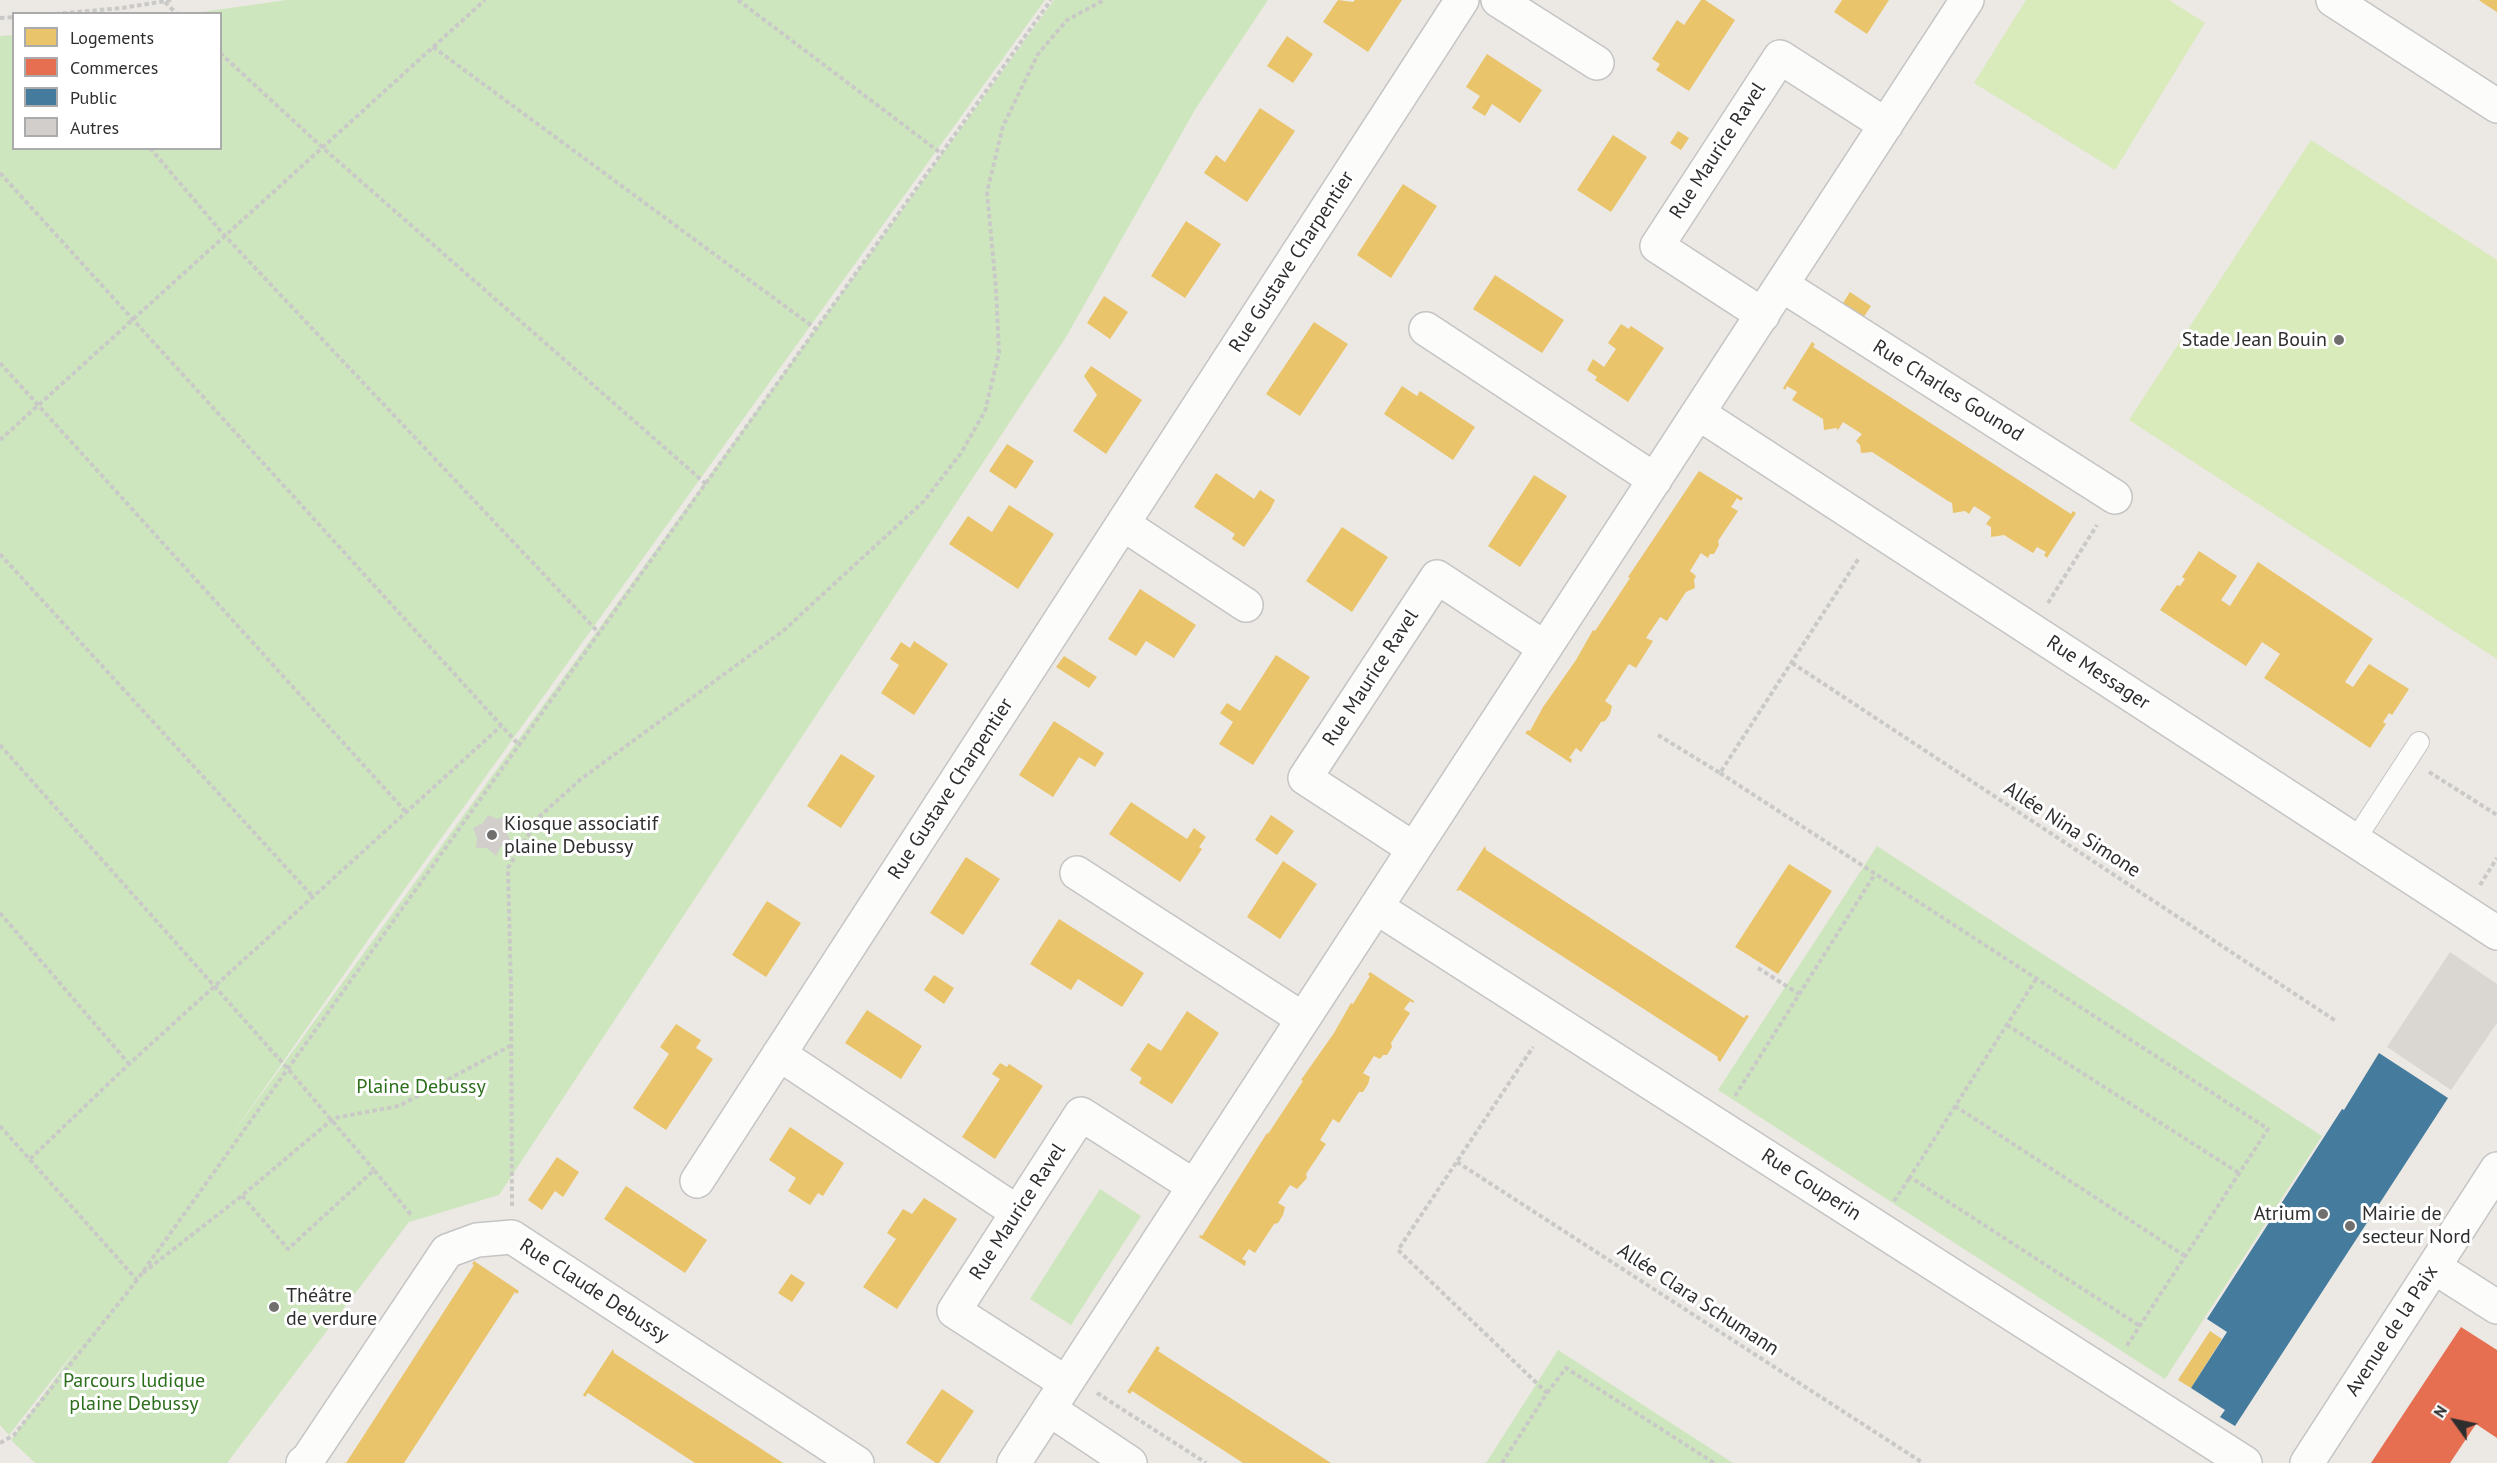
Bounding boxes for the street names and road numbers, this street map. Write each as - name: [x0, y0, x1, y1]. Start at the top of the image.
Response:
- street label: Rue Maurice Ravel: [1665, 78, 1771, 224]
- street label: Rue Gustave Charpentier: [1224, 167, 1360, 357]
- street label: Rue Charles Gounod: [1868, 335, 2028, 447]
- street label: Rue Maurice Ravel: [1318, 605, 1424, 751]
- street label: Rue Messager: [2042, 631, 2154, 715]
- street label: Rue Gustave Charpentier: [883, 694, 1019, 884]
- street label: Allée Nina Simone: [1999, 777, 2145, 883]
- street label: Rue Maurice Ravel: [965, 1139, 1071, 1285]
- street label: Rue Couperin: [1757, 1144, 1865, 1226]
- street label: Rue Claude Debussy: [515, 1234, 673, 1348]
- street label: Allée Clara Schumann: [1613, 1239, 1783, 1361]
- street label: Avenue de la Paix: [2341, 1261, 2443, 1401]

